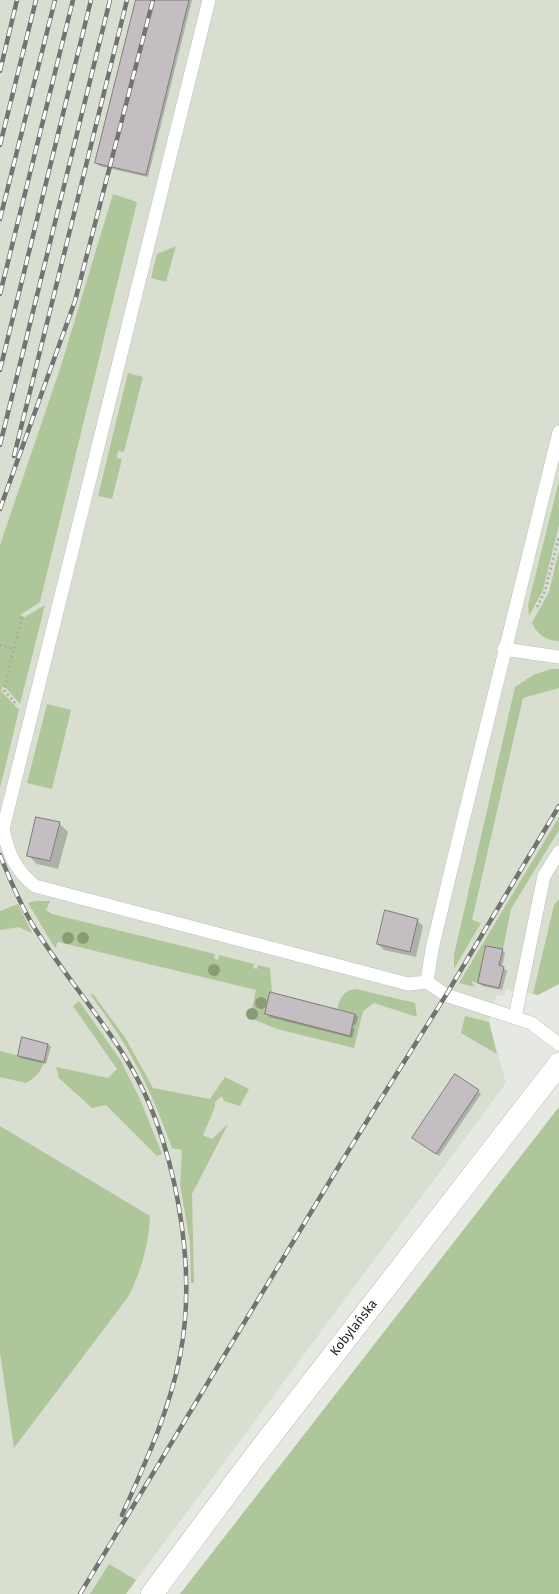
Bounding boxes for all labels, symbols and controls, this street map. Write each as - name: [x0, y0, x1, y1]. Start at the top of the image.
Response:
- street label: Kobylańska: [327, 1297, 381, 1359]

